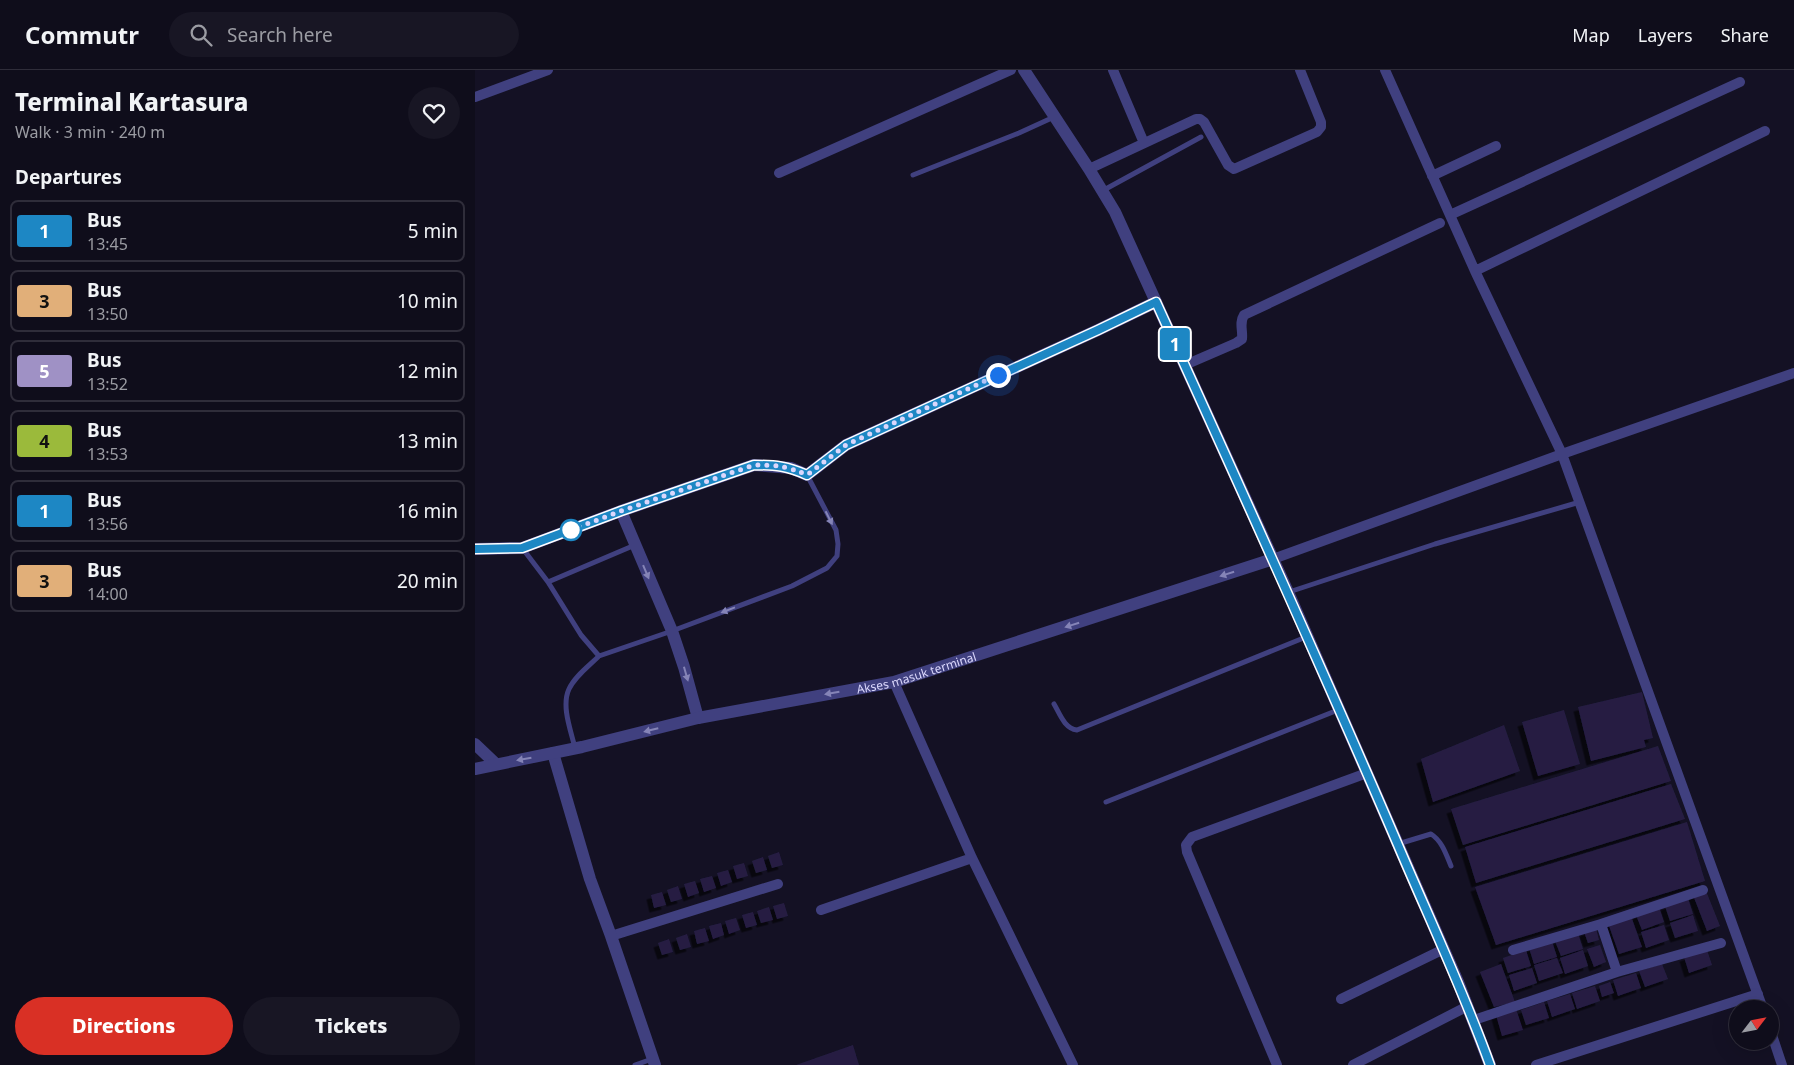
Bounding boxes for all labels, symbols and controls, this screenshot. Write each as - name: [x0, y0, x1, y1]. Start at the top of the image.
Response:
- search box: [169, 12, 519, 57]
- text: Commutr: [25, 18, 139, 51]
- icon: search: [187, 21, 215, 49]
- text: Search here: [227, 22, 333, 48]
- text: Map: [1572, 23, 1610, 47]
- text: Layers: [1638, 23, 1693, 47]
- text: Share: [1721, 23, 1769, 47]
- text: Terminal Kartasura: [15, 85, 248, 118]
- button: heart: [408, 87, 460, 139]
- text: Walk · 3 min · 240 m: [15, 121, 165, 143]
- text: Departures: [15, 164, 122, 190]
- text: Bus: [87, 207, 122, 233]
- text: 5 min: [408, 218, 458, 244]
- text: 1: [39, 219, 50, 243]
- text: 13:45: [87, 233, 128, 255]
- text: Bus: [87, 277, 122, 303]
- text: 10 min: [397, 288, 458, 314]
- text: 3: [39, 289, 50, 313]
- text: 13:50: [87, 303, 128, 325]
- line badge: 1: [1159, 328, 1191, 360]
- text: 1: [1170, 332, 1180, 356]
- text: Bus: [87, 347, 122, 373]
- text: 12 min: [397, 358, 458, 384]
- text: 5: [39, 359, 50, 383]
- your location: [986, 363, 1011, 388]
- text: 13:52: [87, 373, 128, 395]
- text: Bus: [87, 417, 122, 443]
- text: 13 min: [397, 428, 458, 454]
- text: 4: [39, 429, 50, 453]
- text: 13:53: [87, 443, 128, 465]
- text: Bus: [87, 487, 122, 513]
- text: 16 min: [397, 498, 458, 524]
- text: 1: [39, 499, 50, 523]
- one-way arrow: [825, 511, 833, 525]
- text: 13:56: [87, 513, 128, 535]
- unlabelled marker: [560, 519, 582, 541]
- text: Bus: [87, 557, 122, 583]
- one-way arrow: [643, 565, 651, 579]
- text: 20 min: [397, 568, 458, 594]
- text: 3: [39, 569, 50, 593]
- one-way arrow: [1219, 571, 1234, 579]
- text: 14:00: [87, 583, 128, 605]
- one-way arrow: [720, 606, 735, 614]
- one-way arrow: [1065, 621, 1080, 629]
- street label: Akses masuk terminal: [855, 647, 978, 697]
- one-way arrow: [683, 667, 691, 682]
- one-way arrow: [824, 690, 840, 698]
- one-way arrow: [644, 726, 659, 734]
- one-way arrow: [516, 755, 532, 763]
- button: Directions: [15, 997, 233, 1055]
- button: Tickets: [243, 997, 460, 1055]
- north arrow: [1729, 1000, 1779, 1050]
- map controls: [1729, 1000, 1779, 1050]

